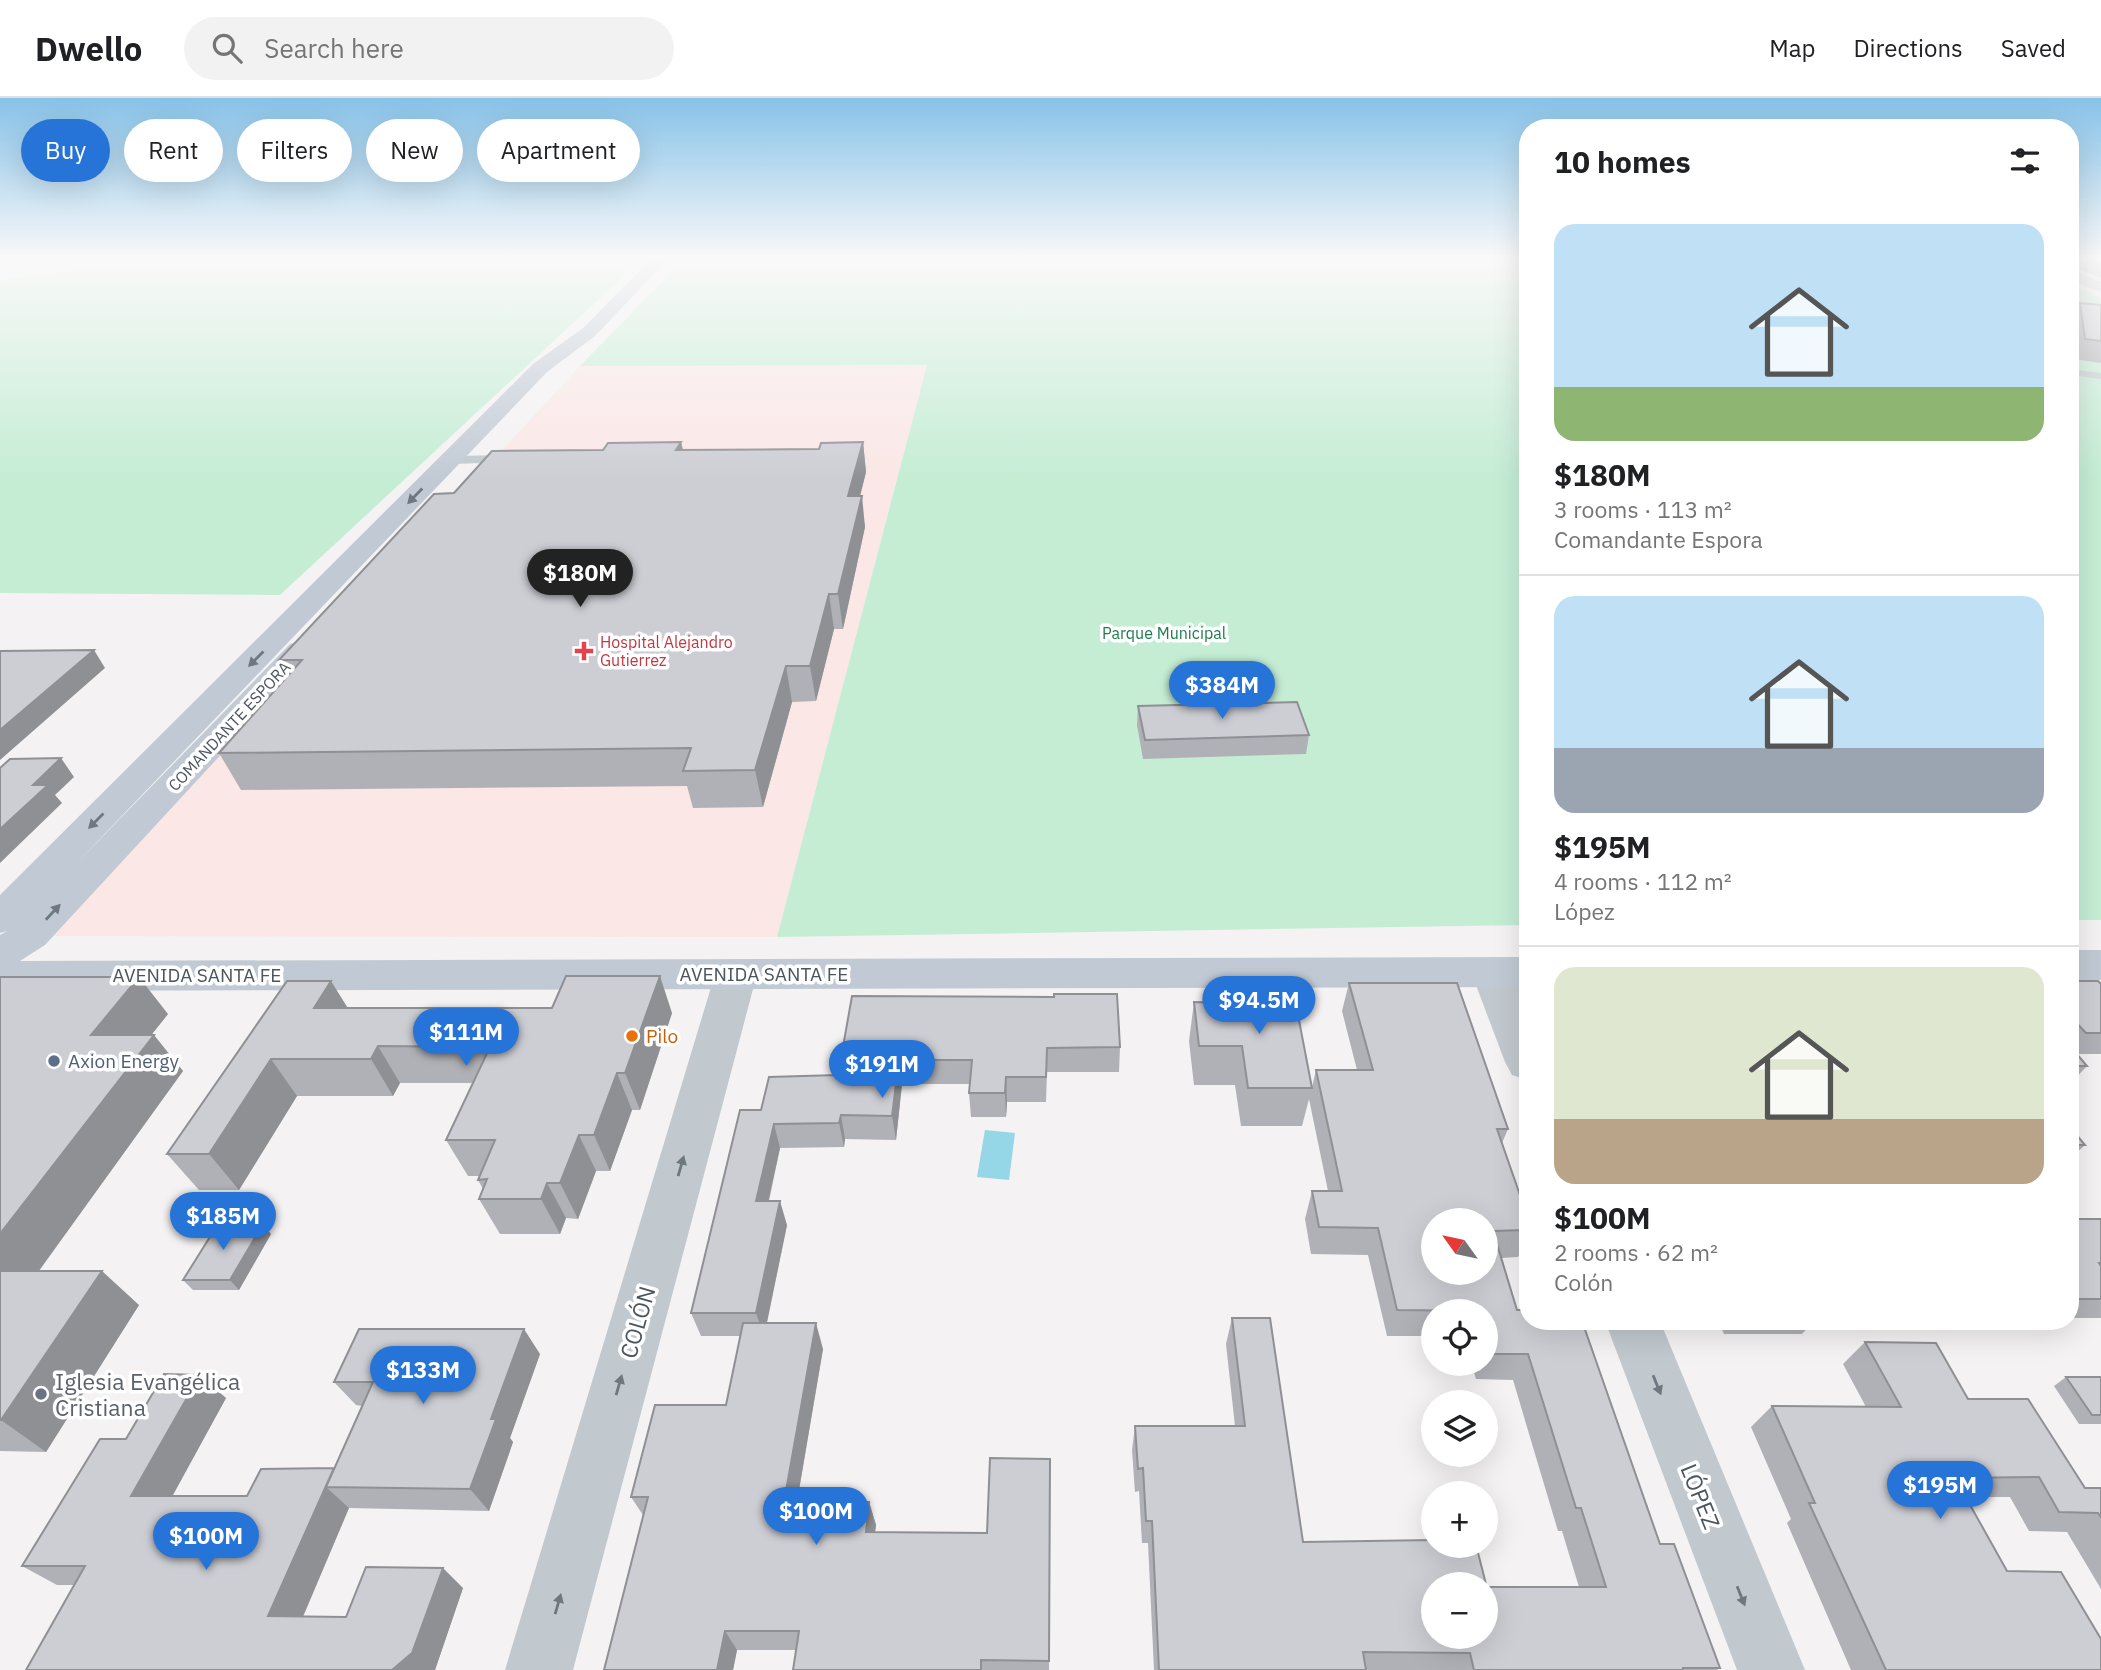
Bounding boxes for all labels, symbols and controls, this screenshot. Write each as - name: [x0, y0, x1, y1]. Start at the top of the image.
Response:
- search box: [184, 17, 674, 80]
- text: Dwello: [35, 27, 142, 70]
- icon: search: [208, 29, 246, 67]
- text: Search here: [264, 31, 404, 65]
- text: Map: [1769, 32, 1815, 64]
- text: Directions: [1853, 32, 1963, 64]
- text: Saved: [2001, 32, 2066, 64]
- chip: Buy: [21, 119, 110, 182]
- chip: Rent: [124, 119, 223, 182]
- chip: Filters: [237, 119, 352, 182]
- chip: New: [366, 119, 463, 182]
- chip: Apartment: [477, 119, 640, 182]
- text: 10 homes: [1554, 142, 1691, 181]
- icon: filters: [2006, 142, 2044, 180]
- icon: home: [1736, 269, 1862, 395]
- text: $180M: [1554, 455, 1651, 494]
- one-way arrow: [407, 488, 423, 504]
- text: 3 rooms · 113 m²: [1554, 494, 1732, 524]
- text: Comandante Espora: [1554, 524, 1763, 554]
- pin: $180M: [531, 550, 629, 609]
- text: $180M: [543, 557, 617, 587]
- park label: Parque Municipal: [1102, 623, 1226, 643]
- place label: Hospital Alejandro Gutierrez: [600, 632, 733, 670]
- marker: Hospital Alejandro Gutierrez: [574, 641, 594, 661]
- icon: home: [1736, 641, 1862, 767]
- one-way arrow: [248, 651, 264, 667]
- street label: COMANDANTE ESPORA: [164, 657, 294, 795]
- pin: $384M: [1173, 662, 1271, 721]
- text: $384M: [1185, 669, 1259, 699]
- one-way arrow: [89, 812, 105, 829]
- text: $195M: [1554, 827, 1651, 866]
- text: 4 rooms · 112 m²: [1554, 866, 1732, 896]
- text: López: [1554, 896, 1615, 926]
- one-way arrow: [45, 904, 61, 921]
- street label: AVENIDA SANTA FE: [680, 962, 848, 986]
- street label: AVENIDA SANTA FE: [113, 963, 281, 987]
- pin: $94.5M: [1202, 976, 1316, 1036]
- text: $94.5M: [1218, 984, 1300, 1014]
- pin: $111M: [417, 1009, 515, 1068]
- icon: home: [1736, 1012, 1862, 1138]
- text: $111M: [429, 1016, 503, 1046]
- place label: Pilo: [646, 1024, 678, 1048]
- marker: Pilo: [624, 1028, 640, 1044]
- pin: $191M: [833, 1040, 931, 1100]
- text: $191M: [845, 1048, 919, 1078]
- place label: Axion Energy: [68, 1049, 179, 1073]
- marker: Axion Energy: [46, 1053, 62, 1069]
- one-way arrow: [677, 1156, 687, 1177]
- pin: $185M: [174, 1192, 272, 1252]
- text: $100M: [1554, 1198, 1651, 1237]
- text: $185M: [186, 1200, 260, 1230]
- north arrow: [1421, 1208, 1498, 1284]
- map controls: [1421, 1208, 1498, 1649]
- text: 2 rooms · 62 m²: [1554, 1237, 1718, 1267]
- text: Colón: [1554, 1267, 1613, 1297]
- street label: COLÓN: [612, 1282, 662, 1362]
- button: locate: [1421, 1299, 1498, 1376]
- pin: $133M: [374, 1346, 472, 1406]
- text: $133M: [386, 1354, 460, 1384]
- place label: Iglesia Evangélica Cristiana: [55, 1366, 240, 1422]
- one-way arrow: [1651, 1374, 1662, 1395]
- one-way arrow: [615, 1375, 625, 1396]
- marker: Iglesia Evangélica Cristiana: [33, 1386, 49, 1402]
- button: layers: [1421, 1390, 1498, 1467]
- street label: LÓPEZ: [1674, 1459, 1728, 1533]
- pin: $195M: [1891, 1462, 1989, 1521]
- text: $195M: [1903, 1469, 1977, 1499]
- button: +: [1421, 1481, 1498, 1558]
- pin: $100M: [767, 1488, 865, 1547]
- text: $100M: [779, 1495, 853, 1525]
- pin: $100M: [157, 1512, 255, 1572]
- text: $100M: [169, 1520, 243, 1550]
- button: −: [1421, 1572, 1498, 1649]
- one-way arrow: [1736, 1585, 1747, 1606]
- one-way arrow: [553, 1594, 563, 1615]

